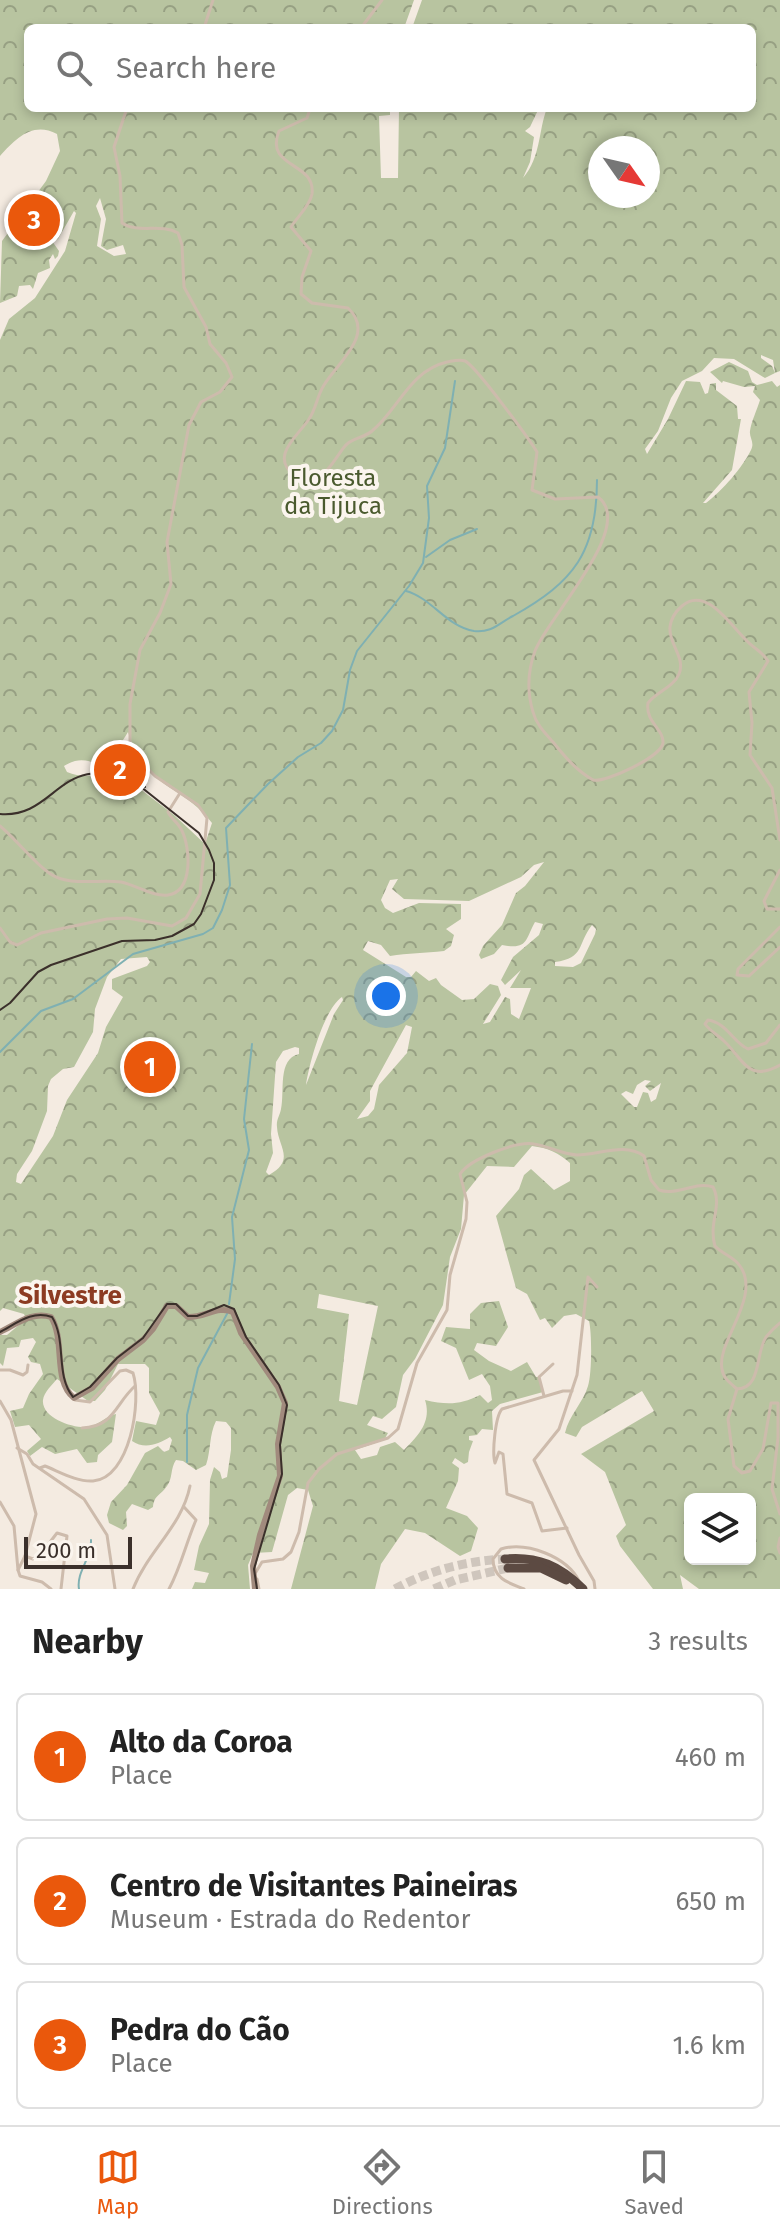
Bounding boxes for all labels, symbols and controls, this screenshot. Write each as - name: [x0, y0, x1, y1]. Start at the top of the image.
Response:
- search box: [24, 24, 756, 112]
- icon: search: [52, 46, 96, 90]
- text: Search here: [116, 50, 276, 86]
- north arrow: [588, 136, 660, 208]
- pin: 3: [8, 190, 60, 250]
- park label: Floresta da Tijuca: [284, 464, 382, 520]
- pin: 2: [94, 740, 146, 800]
- your location: [366, 976, 406, 1016]
- pin: 1: [124, 1037, 176, 1097]
- district label: Silvestre: [18, 1280, 122, 1311]
- map controls: [684, 1493, 756, 1565]
- button: layers: [684, 1493, 756, 1565]
- scale bar: [24, 1533, 132, 1569]
- text: 200 m: [36, 1537, 96, 1564]
- text: Nearby: [32, 1621, 143, 1662]
- text: 3 results: [648, 1626, 748, 1657]
- text: Alto da Coroa: [110, 1724, 293, 1760]
- text: 1: [54, 1742, 66, 1773]
- text: 460 m: [675, 1742, 746, 1773]
- text: Place: [110, 1760, 173, 1791]
- text: Centro de Visitantes Paineiras: [110, 1868, 518, 1904]
- text: 2: [53, 1886, 67, 1917]
- text: 650 m: [676, 1886, 746, 1917]
- text: Museum · Estrada do Redentor: [110, 1904, 471, 1935]
- text: Pedra do Cão: [110, 2012, 290, 2048]
- text: 3: [53, 2030, 67, 2061]
- text: 1.6 km: [672, 2030, 746, 2061]
- text: Place: [110, 2048, 173, 2079]
- tab: Map: [96, 2145, 140, 2220]
- tab: Directions: [332, 2145, 433, 2220]
- tab: Saved: [625, 2145, 684, 2220]

